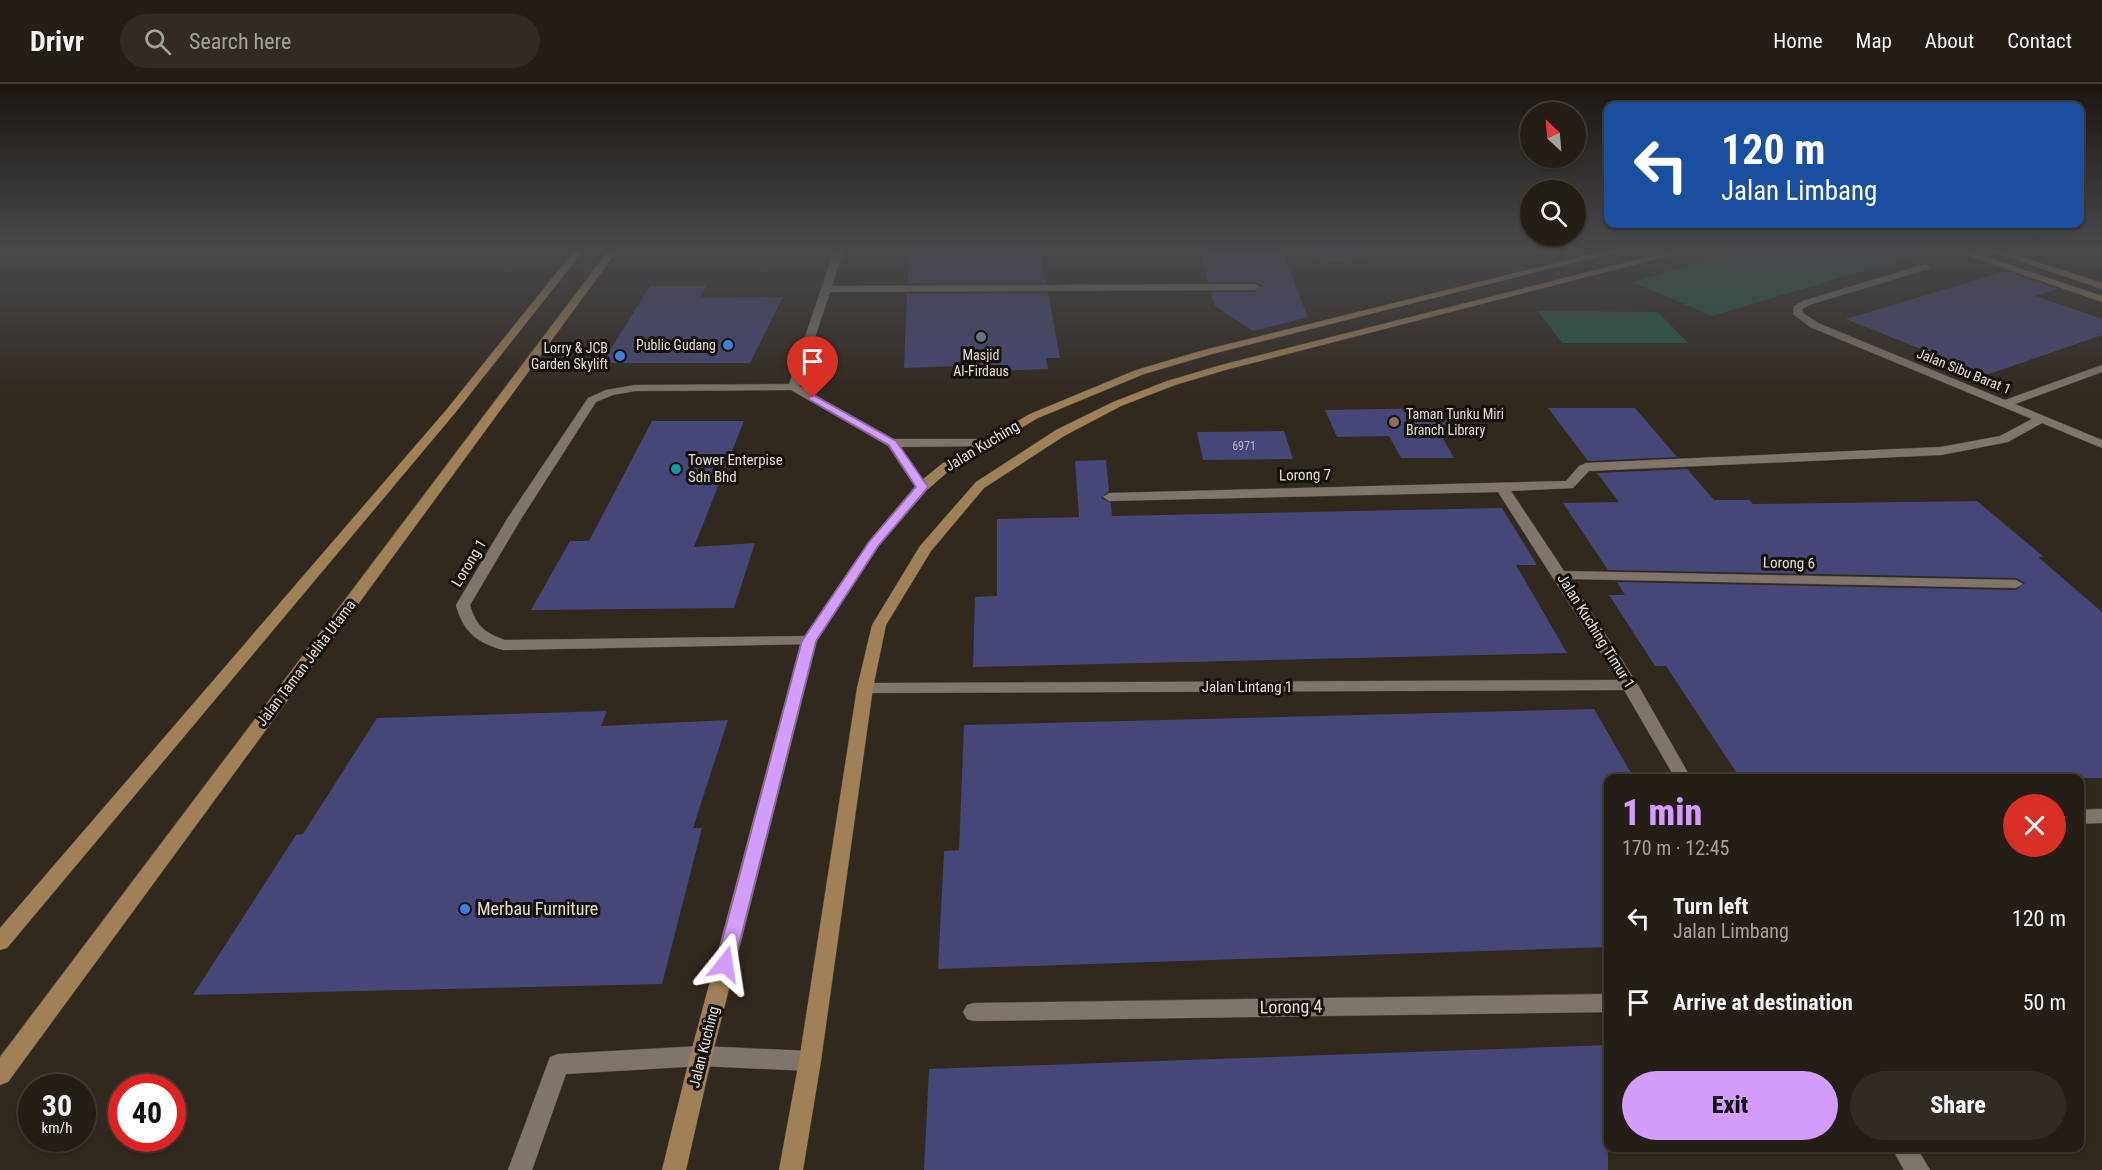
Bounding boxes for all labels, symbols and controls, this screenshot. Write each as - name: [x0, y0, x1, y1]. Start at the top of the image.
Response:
- search box: [120, 14, 540, 68]
- text: Drivr: [30, 25, 84, 58]
- icon: search: [141, 25, 174, 58]
- text: Search here: [189, 29, 291, 54]
- text: Home: [1773, 29, 1823, 53]
- text: Map: [1856, 29, 1892, 53]
- text: About: [1925, 29, 1974, 53]
- text: Contact: [2007, 29, 2072, 53]
- north arrow: [1520, 102, 1586, 168]
- map controls: [1520, 102, 1586, 246]
- text: 120 m: [1721, 125, 1826, 174]
- icon: left: [1622, 126, 1700, 204]
- text: Jalan Limbang: [1721, 175, 1877, 207]
- button: search: [1520, 180, 1586, 246]
- marker: Masjid Al-Firdaus: [974, 330, 988, 344]
- pin: [787, 336, 838, 398]
- place label: Public Gudang: [636, 337, 716, 353]
- marker: Public Gudang: [721, 338, 735, 352]
- place label: Lorry & JCB Garden Skylift: [531, 340, 608, 372]
- icon: arrive: [796, 345, 829, 378]
- street label: Jalan Sibu Barat 1: [1915, 345, 2013, 397]
- place label: Masjid Al-Firdaus: [953, 347, 1009, 379]
- marker: Lorry & JCB Garden Skylift: [613, 349, 627, 363]
- place label: Taman Tunku Miri Branch Library: [1406, 406, 1504, 438]
- marker: Taman Tunku Miri Branch Library: [1387, 415, 1401, 429]
- street label: Jalan Kuching: [942, 417, 1022, 475]
- house number: 6971: [1232, 439, 1256, 453]
- place label: Tower Enterpise Sdn Bhd: [688, 451, 783, 486]
- marker: Tower Enterpise Sdn Bhd: [669, 462, 683, 476]
- street label: Lorong 7: [1279, 466, 1331, 484]
- street label: Lorong 1: [448, 536, 490, 590]
- street label: Lorong 6: [1763, 554, 1815, 572]
- street label: Jalan Kuching Timur 1: [1553, 570, 1639, 692]
- street label: Jalan Taman Jelita Utama: [253, 596, 359, 730]
- street label: Jalan Lintang 1: [1202, 678, 1292, 696]
- text: 1 min: [1622, 792, 1702, 834]
- button: close: [2003, 794, 2066, 857]
- text: 170 m · 12:45: [1622, 836, 1729, 860]
- text: Turn left: [1673, 894, 1748, 919]
- place label: Merbau Furniture: [477, 898, 598, 919]
- marker: Merbau Furniture: [458, 902, 472, 916]
- icon: left: [1622, 902, 1655, 935]
- text: 120 m: [2012, 906, 2066, 931]
- text: Jalan Limbang: [1673, 919, 1789, 943]
- position arrow: [693, 932, 757, 996]
- icon: arrive: [1622, 986, 1655, 1019]
- text: Arrive at destination: [1673, 990, 1853, 1015]
- text: 50 m: [2023, 990, 2066, 1015]
- street label: Lorong 4: [1260, 995, 1323, 1018]
- street label: Jalan Kuching: [685, 1004, 723, 1090]
- button: Exit: [1622, 1071, 1838, 1140]
- button: Share: [1850, 1071, 2066, 1140]
- speed limit sign: 40: [108, 1074, 186, 1152]
- text: 30: [42, 1088, 72, 1123]
- text: km/h: [42, 1119, 72, 1137]

